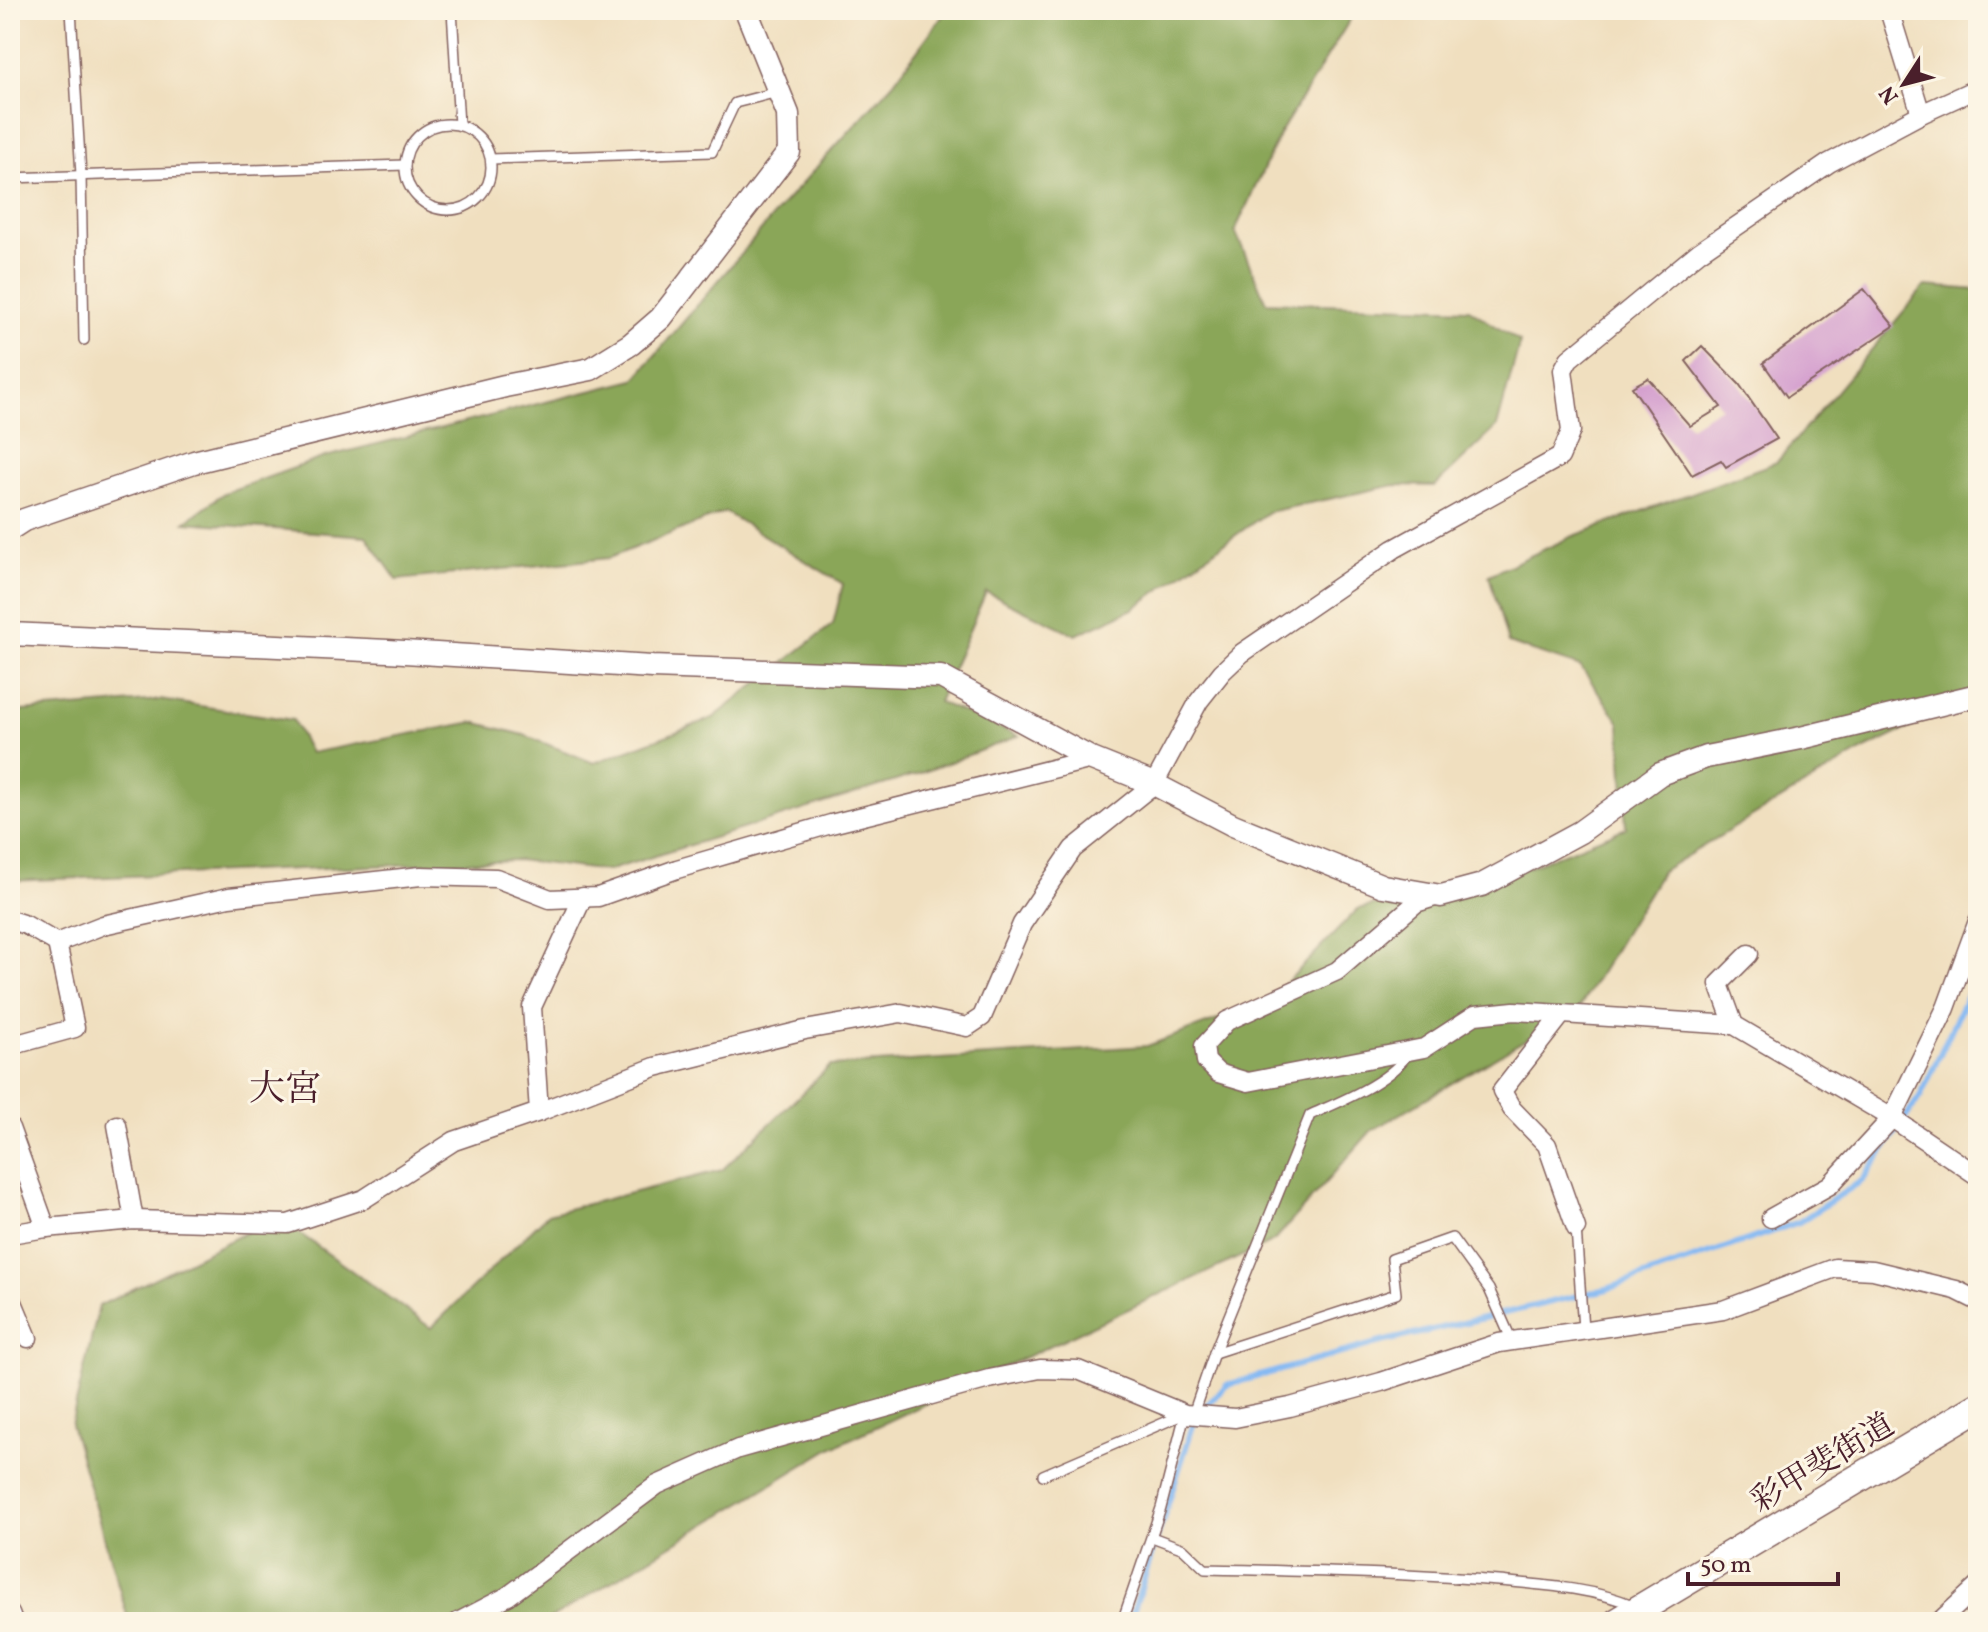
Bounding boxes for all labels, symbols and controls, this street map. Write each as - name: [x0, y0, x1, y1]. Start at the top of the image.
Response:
- north arrow: [1864, 44, 1944, 124]
- text: N: [1873, 79, 1907, 110]
- district label: 大宮: [249, 1066, 321, 1116]
- street label: 彩甲斐街道: [1744, 1405, 1903, 1525]
- scale bar: [1688, 1536, 1838, 1586]
- text: 50 m: [1700, 1549, 1752, 1583]

